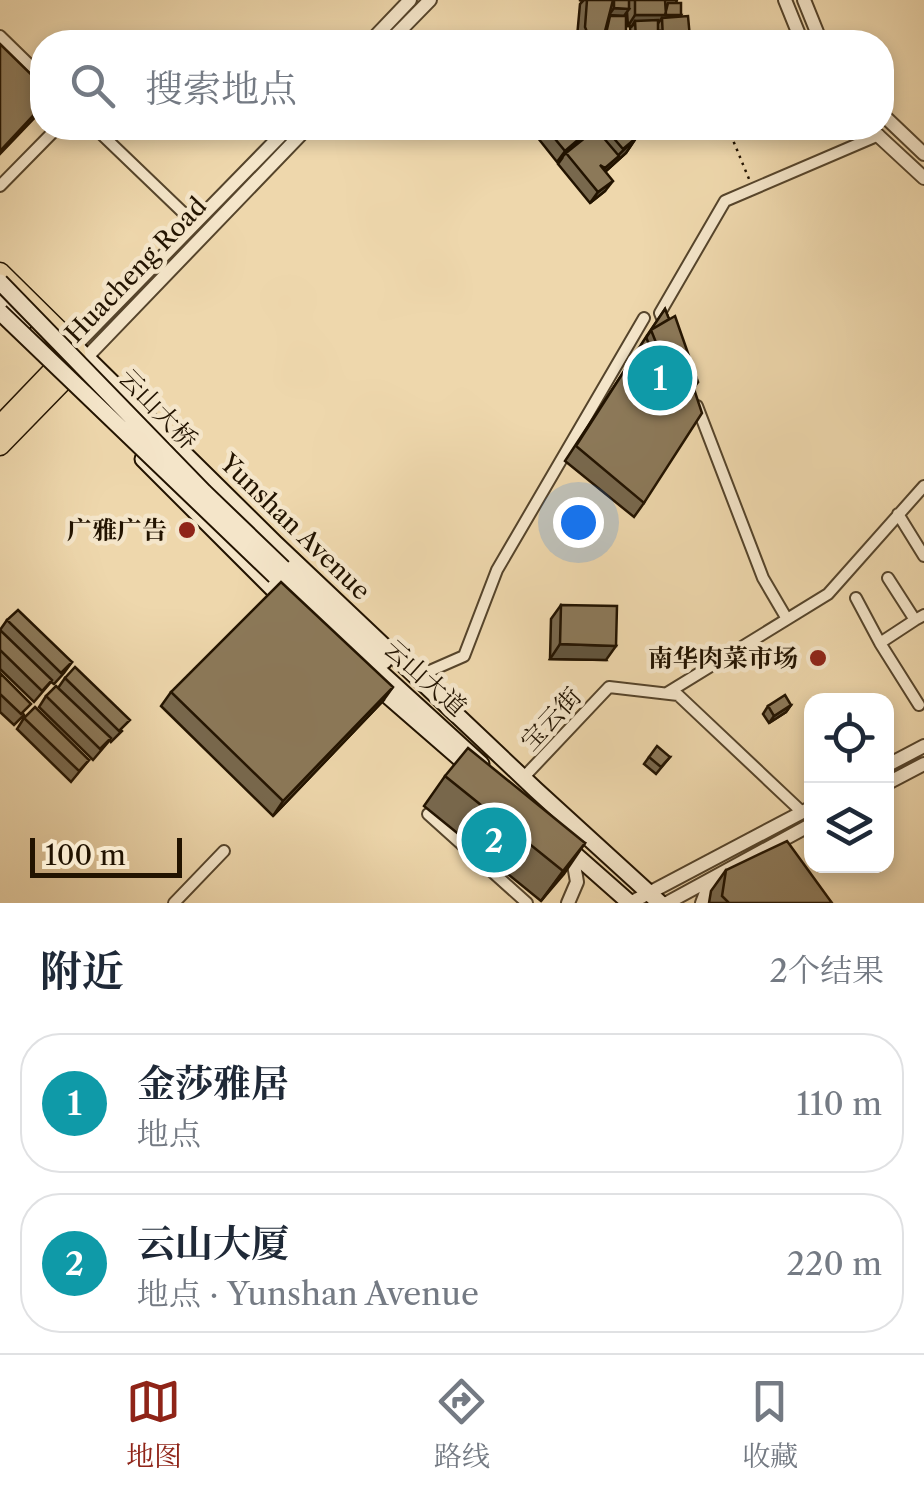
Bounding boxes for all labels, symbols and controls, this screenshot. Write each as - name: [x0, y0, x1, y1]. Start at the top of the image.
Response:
- search box: [30, 30, 894, 140]
- icon: search: [65, 58, 120, 113]
- text: 搜索地点: [145, 65, 297, 112]
- street label: Huacheng Road: [59, 191, 213, 349]
- pin: 1: [628, 340, 692, 416]
- street label: 云山大桥: [112, 362, 204, 456]
- street label: Yunshan Avenue: [213, 447, 377, 606]
- your location: [553, 497, 604, 548]
- place label: 广雅广告: [67, 515, 167, 546]
- marker: 广雅广告: [176, 519, 198, 541]
- street label: 云山大道: [377, 633, 473, 723]
- place label: 南华肉菜市场: [648, 643, 798, 674]
- marker: 南华肉菜市场: [807, 647, 829, 669]
- street label: 宝云街: [514, 681, 588, 757]
- map controls: [804, 693, 894, 873]
- button: locate: [804, 693, 894, 783]
- button: layers: [804, 783, 894, 873]
- pin: 2: [462, 802, 526, 878]
- scale bar: [30, 833, 182, 878]
- text: 100 m: [45, 838, 126, 872]
- text: 附近: [40, 945, 124, 997]
- text: 2个结果: [770, 951, 884, 990]
- text: 金莎雅居: [137, 1060, 289, 1107]
- text: 1: [67, 1084, 82, 1123]
- text: 110 m: [796, 1084, 882, 1123]
- text: 地点: [137, 1114, 201, 1153]
- text: 云山大厦: [137, 1220, 289, 1267]
- text: 2: [65, 1244, 84, 1283]
- text: 220 m: [787, 1244, 882, 1283]
- text: 地点 · Yunshan Avenue: [137, 1274, 479, 1313]
- tab: 地图: [126, 1374, 182, 1474]
- tab: 路线: [434, 1374, 490, 1474]
- tab: 收藏: [742, 1374, 798, 1474]

